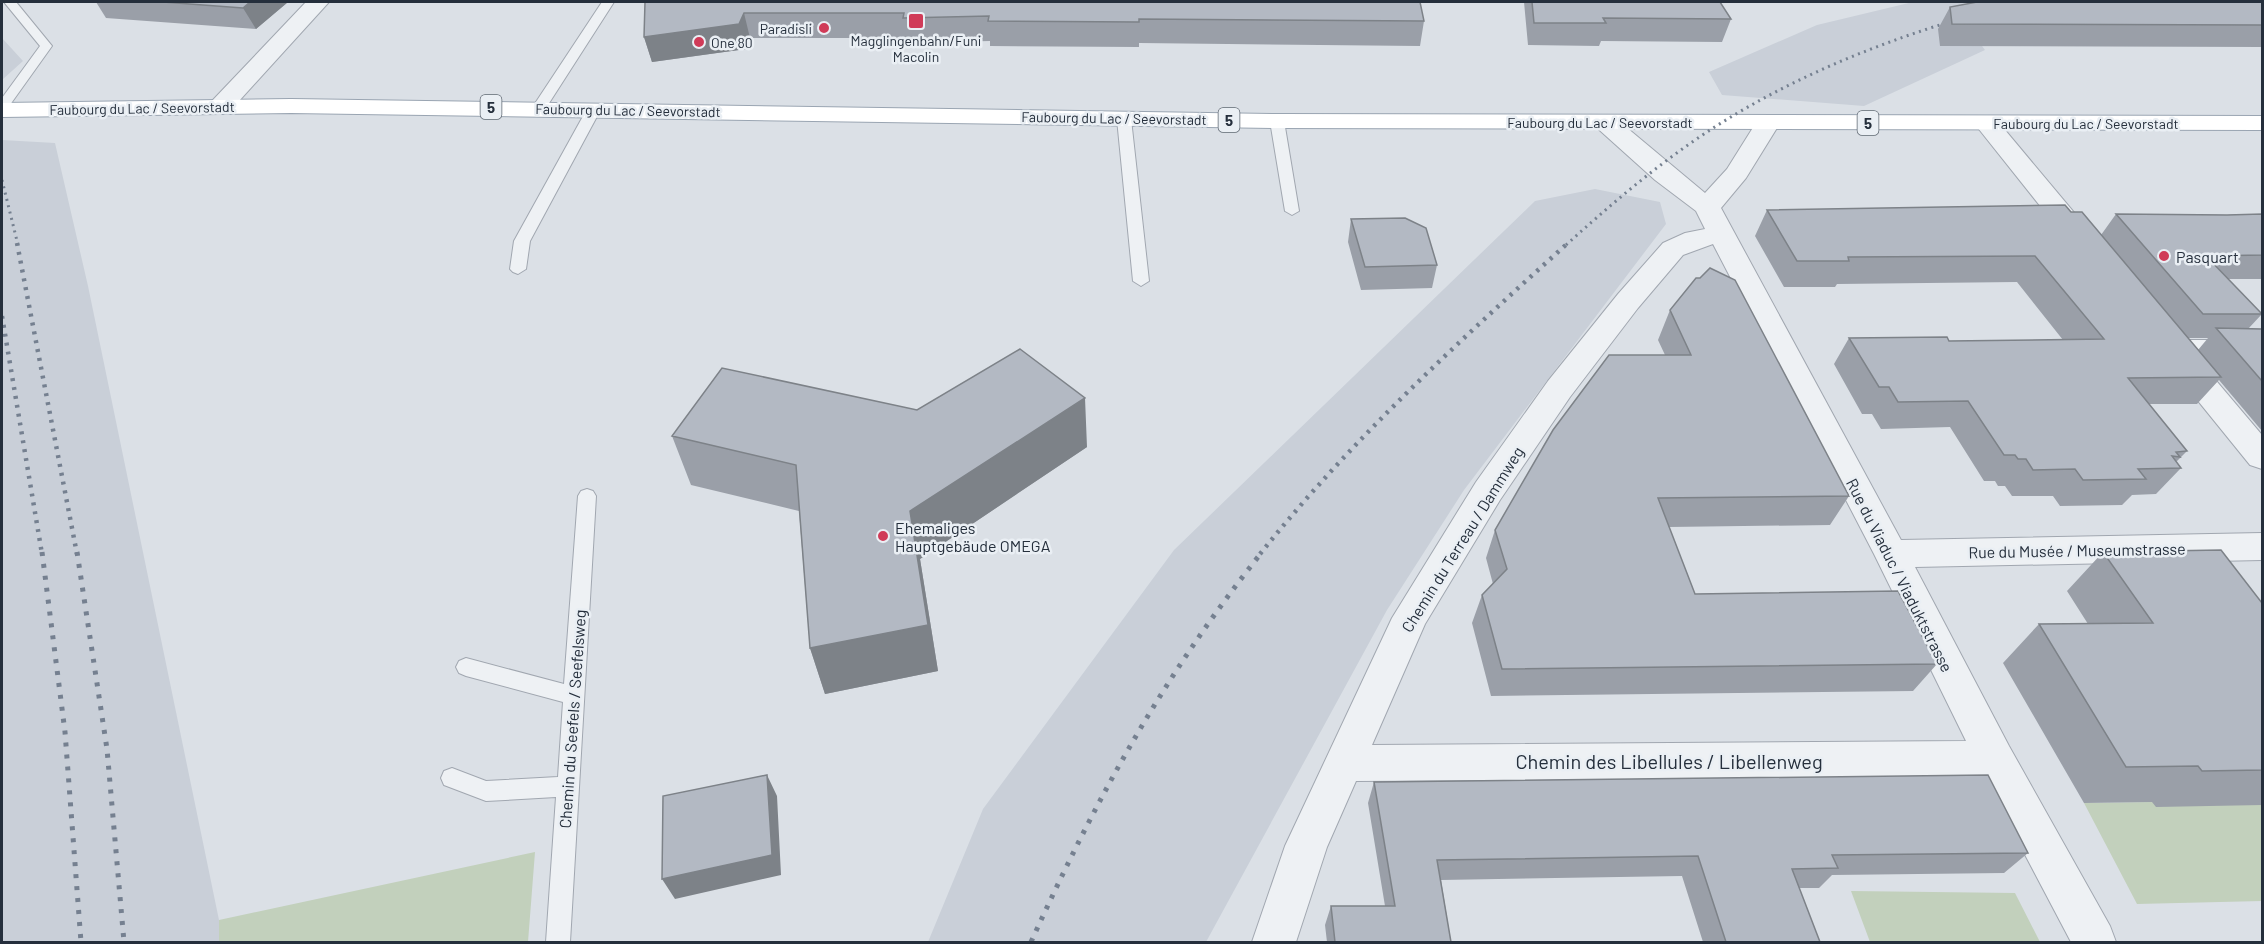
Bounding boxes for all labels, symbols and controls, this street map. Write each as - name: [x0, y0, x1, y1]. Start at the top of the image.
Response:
- marker: Magglingenbahn/Funi Macolin: [907, 12, 925, 30]
- place label: Paradisli: [760, 20, 812, 37]
- marker: Paradisli: [817, 21, 831, 35]
- place label: Magglingenbahn/Funi Macolin: [851, 32, 981, 65]
- place label: One 80: [711, 34, 753, 51]
- marker: One 80: [692, 35, 706, 49]
- road number: 5: [480, 95, 502, 119]
- street label: Faubourg du Lac / Seevorstadt: [49, 98, 235, 118]
- street label: Faubourg du Lac / Seevorstadt: [535, 100, 721, 120]
- street label: Faubourg du Lac / Seevorstadt: [1021, 108, 1207, 128]
- road number: 5: [1218, 108, 1240, 132]
- road number: 5: [1858, 111, 1878, 135]
- street label: Faubourg du Lac / Seevorstadt: [1507, 114, 1693, 131]
- street label: Faubourg du Lac / Seevorstadt: [1993, 115, 2179, 132]
- place label: Pasquart: [2176, 247, 2239, 266]
- marker: Pasquart: [2157, 249, 2171, 263]
- street label: Chemin du Terreau / Dammweg: [1397, 443, 1527, 635]
- street label: Rue du Viaduc / Viaduktstrasse: [1843, 475, 1957, 675]
- place label: Ehemaliges Hauptgebäude OMEGA: [895, 518, 1051, 555]
- marker: Ehemaliges Hauptgebäude OMEGA: [876, 529, 890, 543]
- street label: Rue du Musée / Museumstrasse: [1968, 539, 2186, 561]
- street label: Chemin du Seefels / Seefelsweg: [555, 609, 589, 829]
- street label: Chemin des Libellules / Libellenweg: [1515, 749, 1823, 773]

